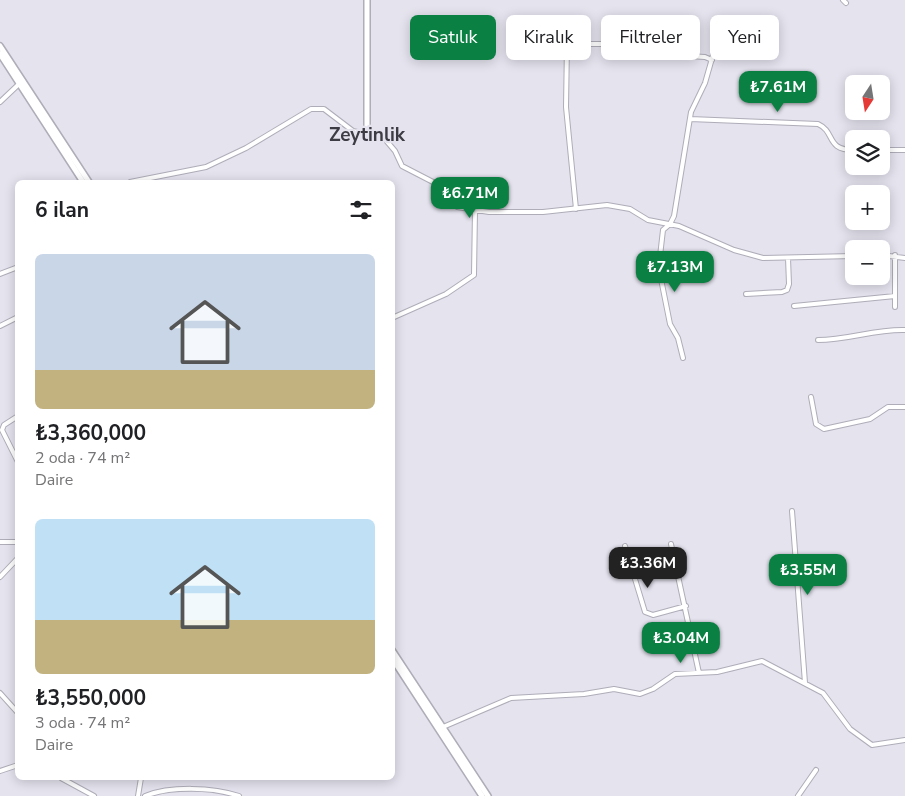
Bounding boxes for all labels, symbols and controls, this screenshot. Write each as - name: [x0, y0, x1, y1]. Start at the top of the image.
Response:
- chip: Satılık: [410, 15, 496, 60]
- chip: Kiralık: [506, 15, 591, 60]
- chip: Filtreler: [601, 15, 700, 60]
- chip: Yeni: [710, 15, 779, 60]
- pin: ₺7.61M: [737, 70, 819, 113]
- north arrow: [845, 75, 890, 120]
- map controls: [845, 75, 890, 285]
- text: ₺7.61M: [750, 76, 806, 98]
- district label: Zeytinlik: [329, 122, 406, 148]
- button: layers: [845, 130, 890, 175]
- pin: ₺6.71M: [429, 176, 511, 219]
- text: ₺6.71M: [442, 182, 498, 204]
- button: +: [845, 185, 890, 230]
- text: 6 ilan: [35, 196, 89, 224]
- icon: filters: [347, 196, 375, 224]
- button: −: [845, 240, 890, 285]
- pin: ₺7.13M: [634, 250, 716, 293]
- text: ₺7.13M: [647, 256, 703, 278]
- icon: home: [160, 287, 250, 377]
- text: ₺3,360,000: [35, 419, 146, 447]
- text: 2 oda · 74 m²: [35, 447, 130, 469]
- text: Daire: [35, 469, 73, 491]
- pin: ₺3.36M: [607, 546, 689, 589]
- icon: home: [160, 552, 250, 642]
- text: ₺3.36M: [620, 552, 676, 574]
- pin: ₺3.55M: [767, 554, 849, 596]
- text: ₺3.55M: [780, 559, 836, 581]
- pin: ₺3.04M: [640, 622, 722, 664]
- text: ₺3.04M: [653, 627, 709, 649]
- text: ₺3,550,000: [35, 684, 146, 712]
- text: 3 oda · 74 m²: [35, 712, 130, 734]
- text: Daire: [35, 734, 73, 756]

